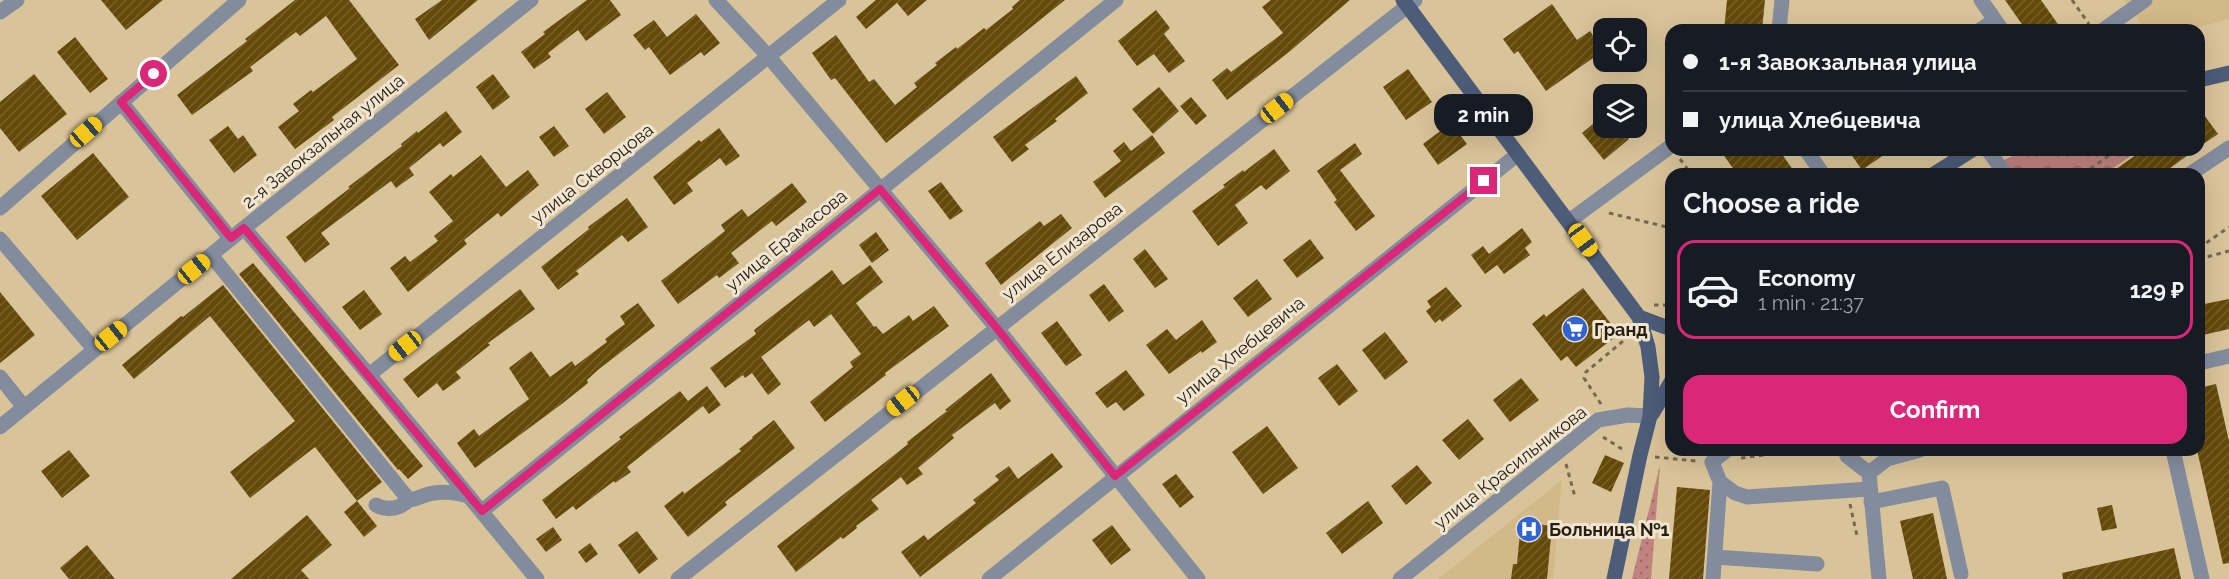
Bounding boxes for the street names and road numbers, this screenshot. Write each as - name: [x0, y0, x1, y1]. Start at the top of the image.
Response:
- street label: 2-я Завокзальная улица: [238, 69, 408, 213]
- street label: улица Скворцова: [527, 119, 657, 227]
- street label: улица Ерамасова: [721, 185, 851, 295]
- street label: улица Елизарова: [998, 198, 1126, 304]
- street label: улица Хлебцевича: [1172, 292, 1308, 408]
- street label: улица Красильникова: [1430, 401, 1590, 533]

